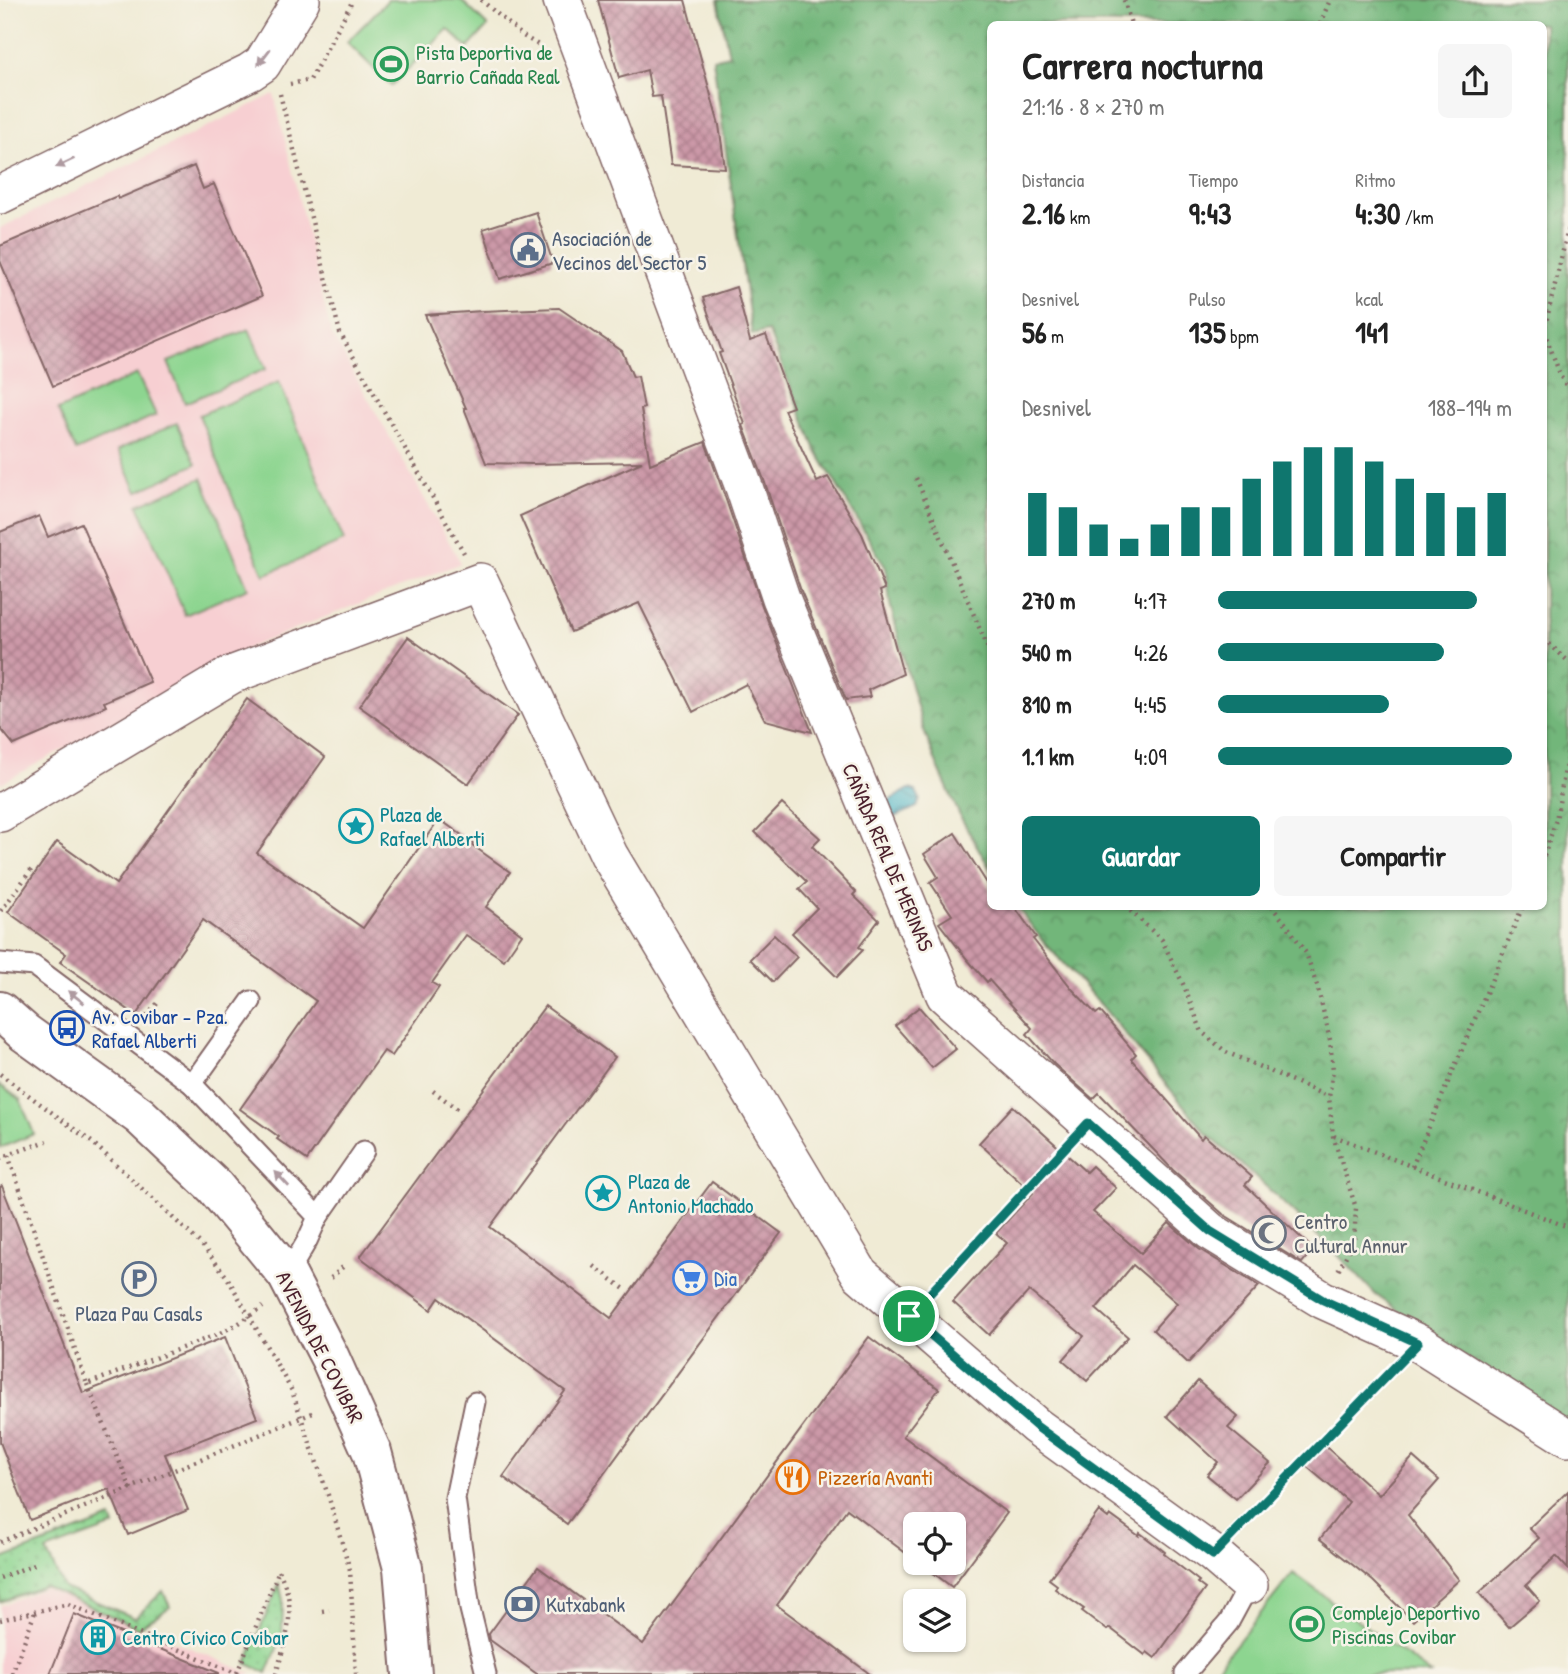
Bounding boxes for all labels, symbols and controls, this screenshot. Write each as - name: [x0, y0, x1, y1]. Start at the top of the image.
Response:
- place label: Pista Deportiva de Barrio Cañada Real: [416, 38, 560, 91]
- text: Carrera nocturna: [1022, 39, 1263, 91]
- button: share: [1438, 44, 1512, 118]
- sports icon: Pista Deportiva de Barrio Cañada Real: [372, 45, 410, 83]
- one-way arrow: [257, 48, 272, 66]
- text: 21:16 · 8 × 270 m: [1022, 91, 1164, 122]
- one-way arrow: [55, 158, 75, 169]
- text: Distancia: [1022, 167, 1084, 193]
- text: Tiempo: [1189, 167, 1238, 193]
- text: Ritmo: [1355, 167, 1395, 193]
- text: 2.16: [1022, 193, 1065, 233]
- text: 9:43: [1189, 193, 1231, 233]
- text: 4:30: [1355, 193, 1400, 233]
- text: km: [1065, 204, 1091, 230]
- text: /km: [1400, 204, 1434, 230]
- place label: Asociación de Vecinos del Sector 5: [552, 224, 707, 277]
- public building icon: Asociación de Vecinos del Sector 5: [509, 231, 547, 269]
- text: Desnivel: [1022, 286, 1079, 312]
- text: Pulso: [1189, 286, 1225, 312]
- text: kcal: [1355, 286, 1383, 312]
- text: 56: [1022, 312, 1047, 352]
- text: 135: [1189, 312, 1226, 352]
- text: 141: [1355, 312, 1388, 352]
- text: m: [1047, 323, 1064, 349]
- text: bpm: [1226, 323, 1259, 349]
- text: Desnivel: [1022, 392, 1091, 423]
- text: 188–194 m: [1428, 392, 1512, 423]
- text: 270 m: [1022, 585, 1075, 616]
- text: 4:17: [1134, 585, 1168, 616]
- text: 540 m: [1022, 637, 1072, 668]
- text: 4:26: [1134, 637, 1168, 668]
- text: 810 m: [1022, 689, 1072, 720]
- text: 4:45: [1134, 689, 1166, 720]
- text: 1.1 km: [1022, 741, 1074, 772]
- text: 4:09: [1134, 741, 1167, 772]
- street label: CAÑADA REAL DE MERINAS: [835, 759, 941, 956]
- place label: Plaza de Rafael Alberti: [380, 800, 485, 853]
- place icon: Plaza de Rafael Alberti: [337, 807, 375, 845]
- button: Guardar: [1022, 816, 1260, 896]
- button: Compartir: [1274, 816, 1512, 896]
- one-way arrow: [66, 990, 85, 1004]
- place label: Av. Covibar - Pza. Rafael Alberti: [92, 1002, 228, 1055]
- bus stop icon: Av. Covibar - Pza. Rafael Alberti: [48, 1009, 86, 1047]
- place label: Plaza de Antonio Machado: [628, 1167, 754, 1220]
- one-way arrow: [274, 1171, 291, 1188]
- place icon: Plaza de Antonio Machado: [584, 1174, 622, 1212]
- place label: Centro Cultural Annur: [1294, 1207, 1408, 1260]
- mosque icon: Centro Cultural Annur: [1250, 1214, 1288, 1252]
- supermarket icon: Dia: [671, 1259, 709, 1297]
- parking icon: Plaza Pau Casals: [120, 1260, 158, 1298]
- place label: Dia: [714, 1264, 737, 1293]
- street label: AVENIDA DE COVIBAR: [269, 1266, 371, 1428]
- pin: [879, 1286, 939, 1346]
- icon: arrive: [890, 1297, 928, 1335]
- place label: Plaza Pau Casals: [75, 1299, 203, 1328]
- restaurant icon: Pizzería Avanti: [774, 1458, 812, 1496]
- place label: Pizzería Avanti: [818, 1463, 933, 1492]
- map controls: [903, 1512, 966, 1652]
- button: locate: [903, 1512, 966, 1575]
- bank icon: Kutxabank: [503, 1585, 541, 1623]
- button: layers: [903, 1589, 966, 1652]
- place label: Kutxabank: [546, 1590, 626, 1619]
- place label: Complejo Deportivo Piscinas Covibar: [1332, 1598, 1480, 1651]
- sports icon: Complejo Deportivo Piscinas Covibar: [1288, 1605, 1326, 1643]
- building icon: Centro Cívico Covibar: [79, 1618, 117, 1656]
- place label: Centro Cívico Covibar: [122, 1623, 289, 1652]

